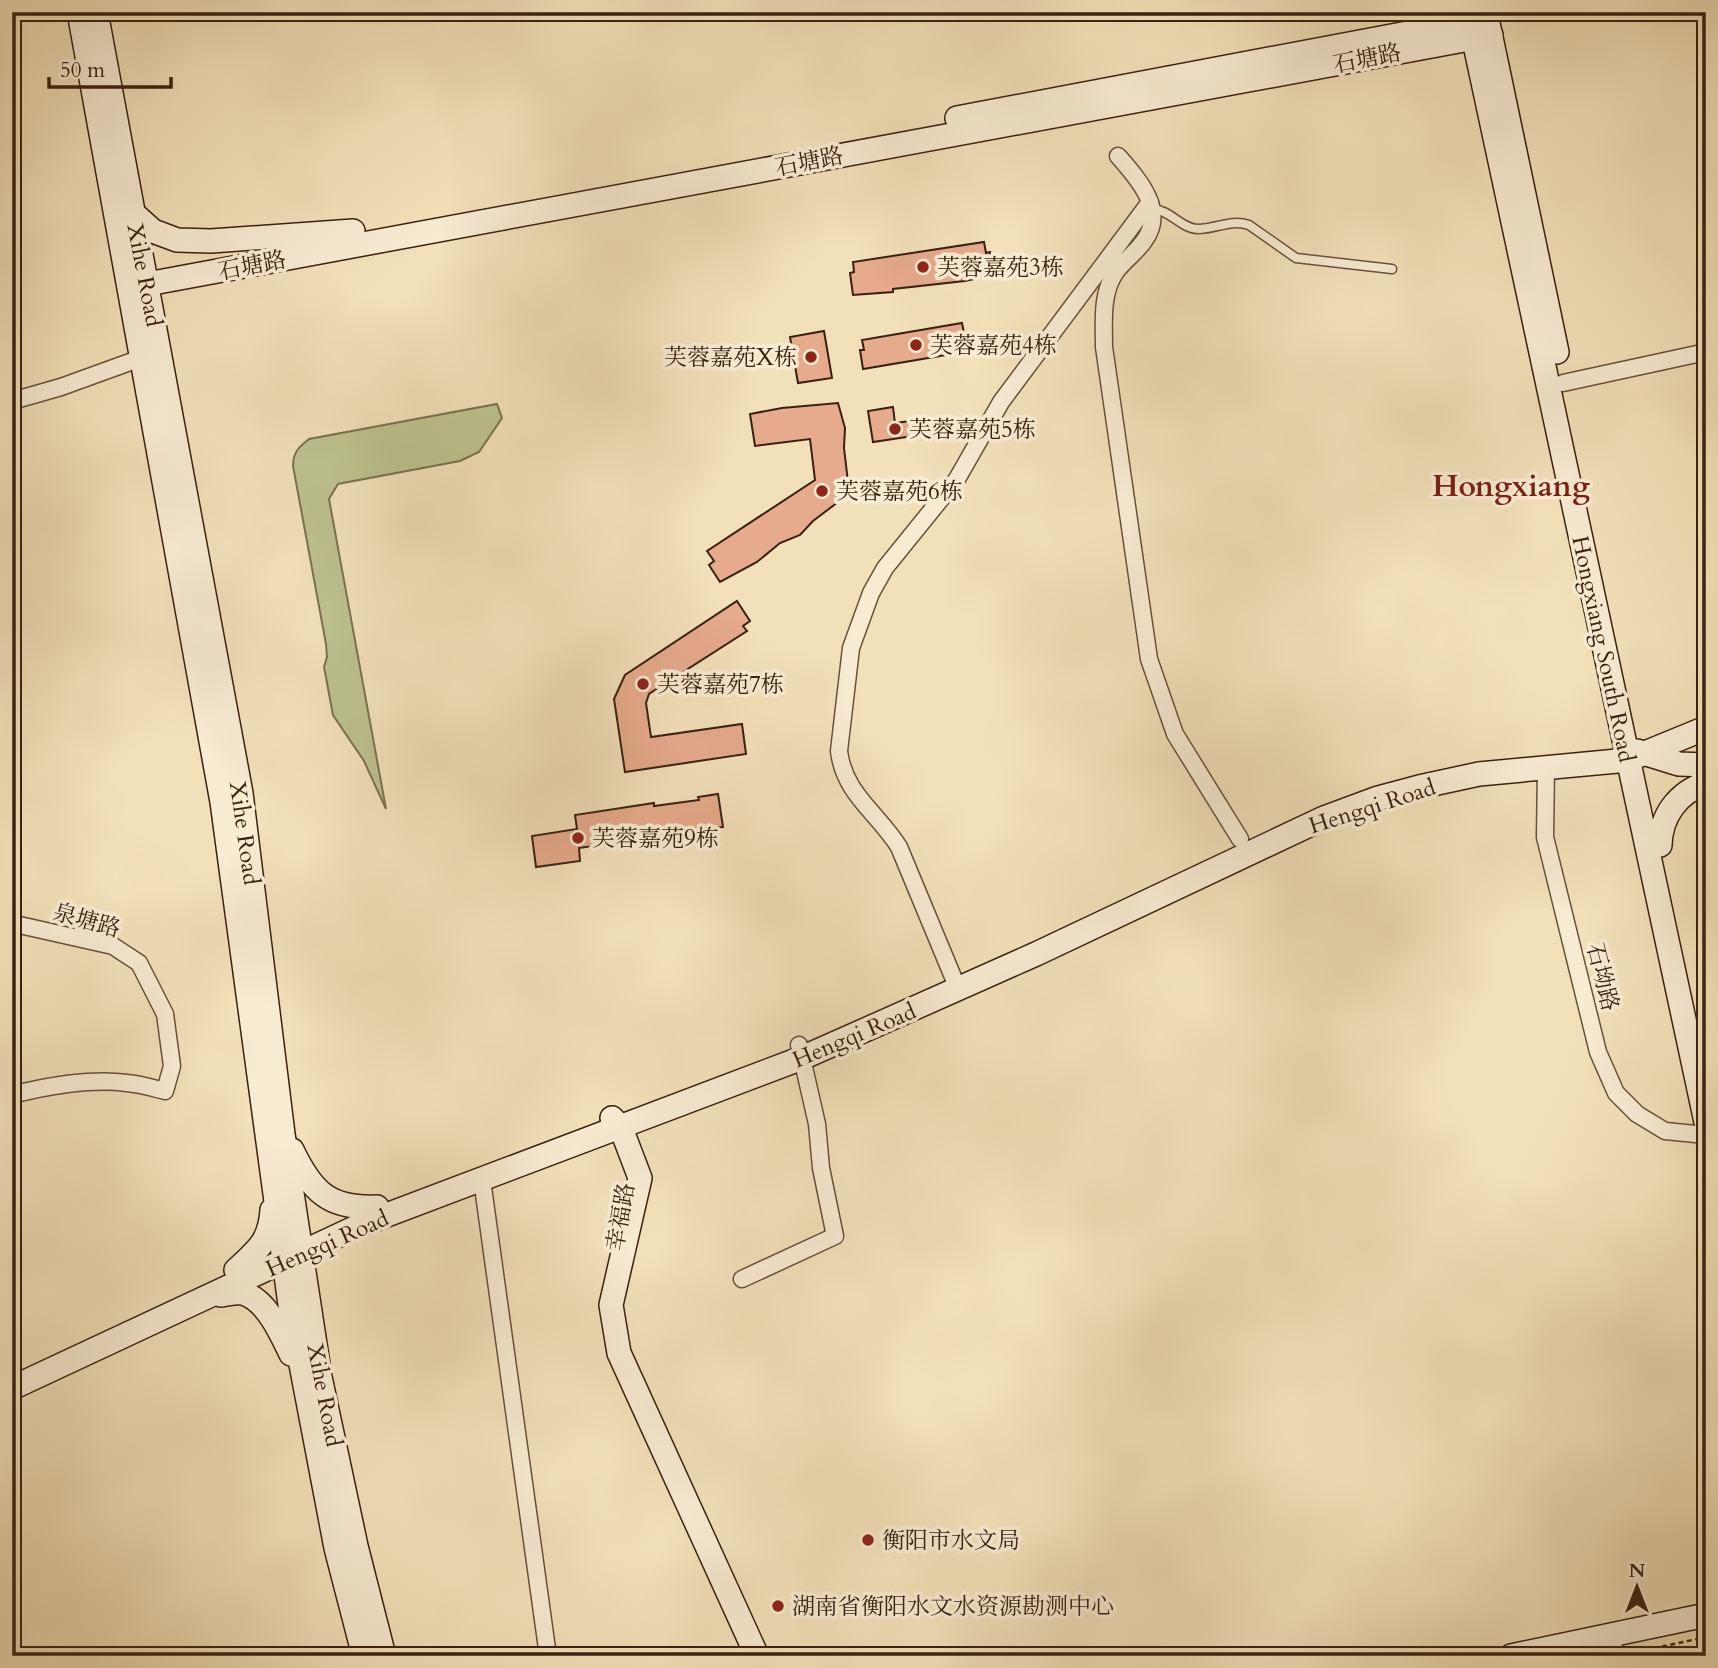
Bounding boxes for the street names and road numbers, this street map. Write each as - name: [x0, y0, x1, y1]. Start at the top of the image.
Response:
- street label: 石塘路: [1330, 37, 1404, 80]
- street label: 石塘路: [772, 140, 846, 183]
- street label: Xihe Road: [119, 221, 170, 330]
- street label: 石塘路: [215, 244, 289, 287]
- street label: Hongxiang South Road: [1564, 533, 1643, 766]
- street label: Hengqi Road: [1305, 771, 1440, 841]
- street label: Xihe Road: [222, 779, 267, 888]
- street label: 泉塘路: [49, 896, 124, 945]
- street label: 石坳路: [1579, 940, 1626, 1014]
- street label: Hengqi Road: [788, 995, 921, 1075]
- street label: 幸福路: [599, 1180, 642, 1254]
- street label: Hengqi Road: [261, 1202, 394, 1284]
- street label: Xihe Road: [299, 1341, 350, 1450]

